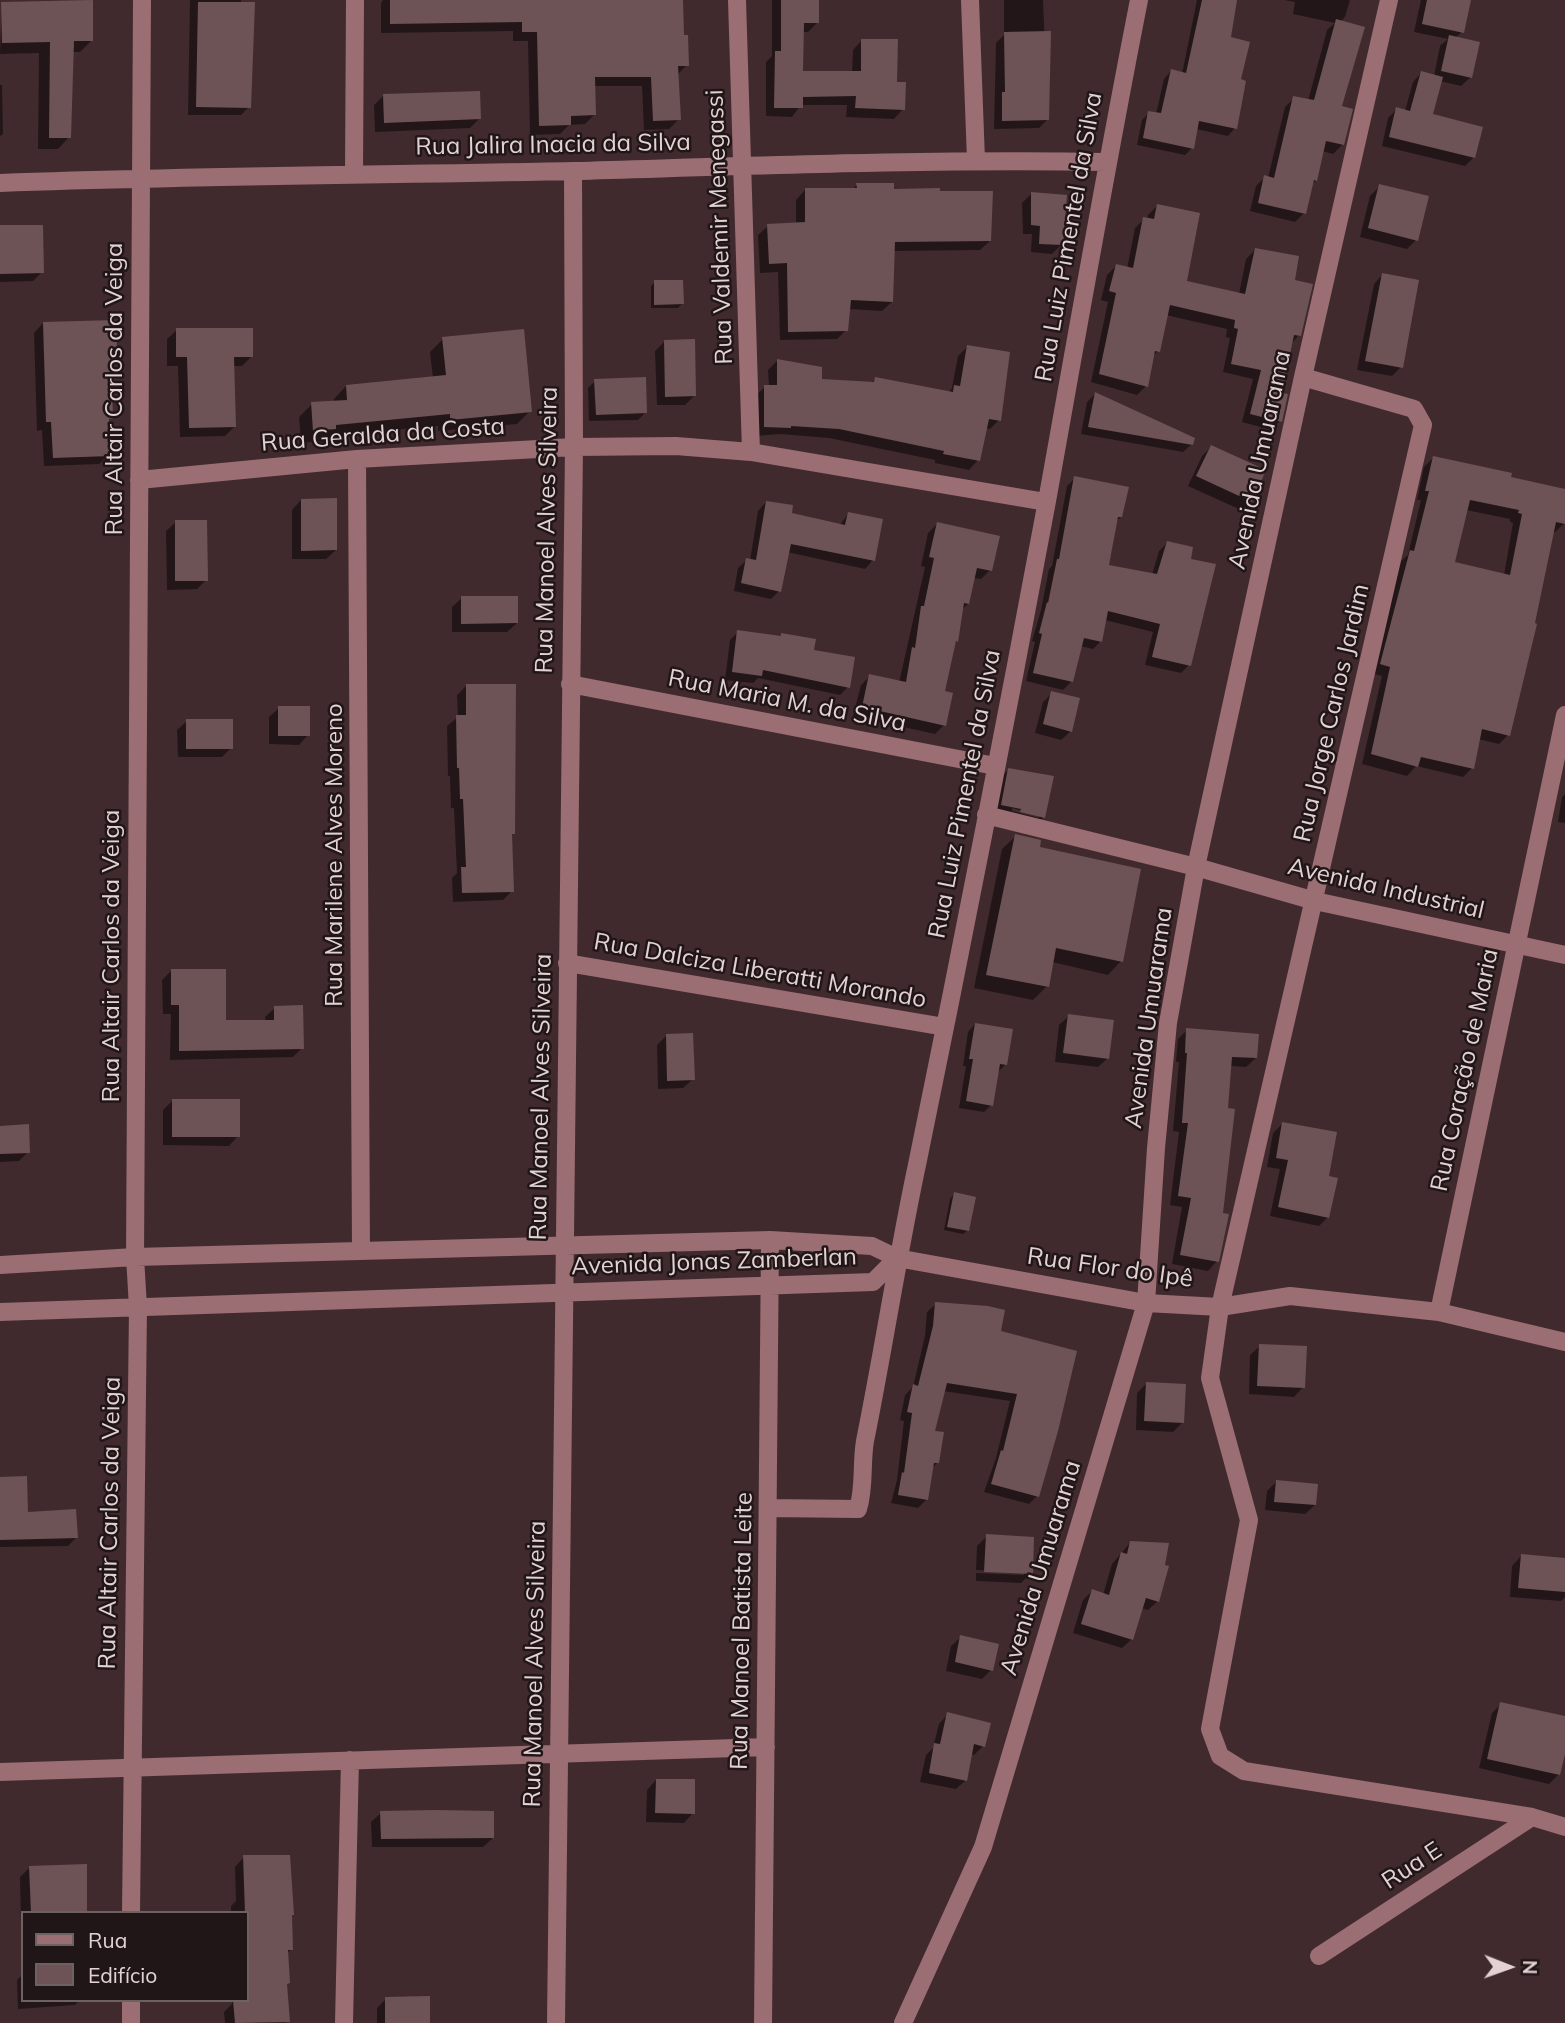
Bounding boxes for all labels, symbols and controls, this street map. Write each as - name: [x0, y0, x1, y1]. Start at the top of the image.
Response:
- street label: Rua Valdemir Menegassi: [701, 89, 739, 365]
- street label: Rua Luiz Pimentel da Silva: [1029, 90, 1109, 384]
- street label: Rua Jalira Inacia da Silva: [415, 128, 691, 162]
- street label: Rua Altair Carlos da Veiga: [101, 243, 129, 535]
- street label: Avenida Umuarama: [1223, 348, 1297, 572]
- street label: Rua Manoel Alves Silveira: [530, 386, 564, 674]
- street label: Rua Geralda da Costa: [260, 412, 506, 458]
- street label: Rua Jorge Carlos Jardim: [1288, 581, 1376, 845]
- street label: Rua Luiz Pimentel da Silva: [923, 647, 1007, 941]
- street label: Rua Maria M. da Silva: [666, 664, 908, 738]
- street label: Rua Marilene Alves Moreno: [321, 703, 349, 1007]
- street label: Rua Altair Carlos da Veiga: [98, 810, 126, 1102]
- street label: Avenida Industrial: [1285, 852, 1487, 926]
- street label: Avenida Umuarama: [1119, 906, 1179, 1130]
- street label: Rua Dalciza Liberatti Morando: [592, 928, 928, 1014]
- street label: Rua Coração de Maria: [1425, 946, 1505, 1194]
- street label: Rua Manoel Alves Silveira: [524, 953, 558, 1241]
- street label: Rua Flor do Ipê: [1025, 1242, 1195, 1294]
- street label: Avenida Jonas Zamberlan: [571, 1243, 857, 1281]
- street label: Rua Altair Carlos da Veiga: [93, 1376, 127, 1670]
- street label: Avenida Umuarama: [995, 1457, 1087, 1679]
- street label: Rua Manoel Batista Leite: [725, 1492, 759, 1770]
- street label: Rua Manoel Alves Silveira: [518, 1520, 552, 1808]
- street label: Rua E: [1377, 1836, 1447, 1896]
- legend: [21, 1911, 248, 2002]
- text: Rua: [88, 1927, 127, 1953]
- north arrow: [1474, 1932, 1544, 2002]
- text: N: [1518, 1960, 1542, 1975]
- text: Edifício: [88, 1962, 157, 1988]

